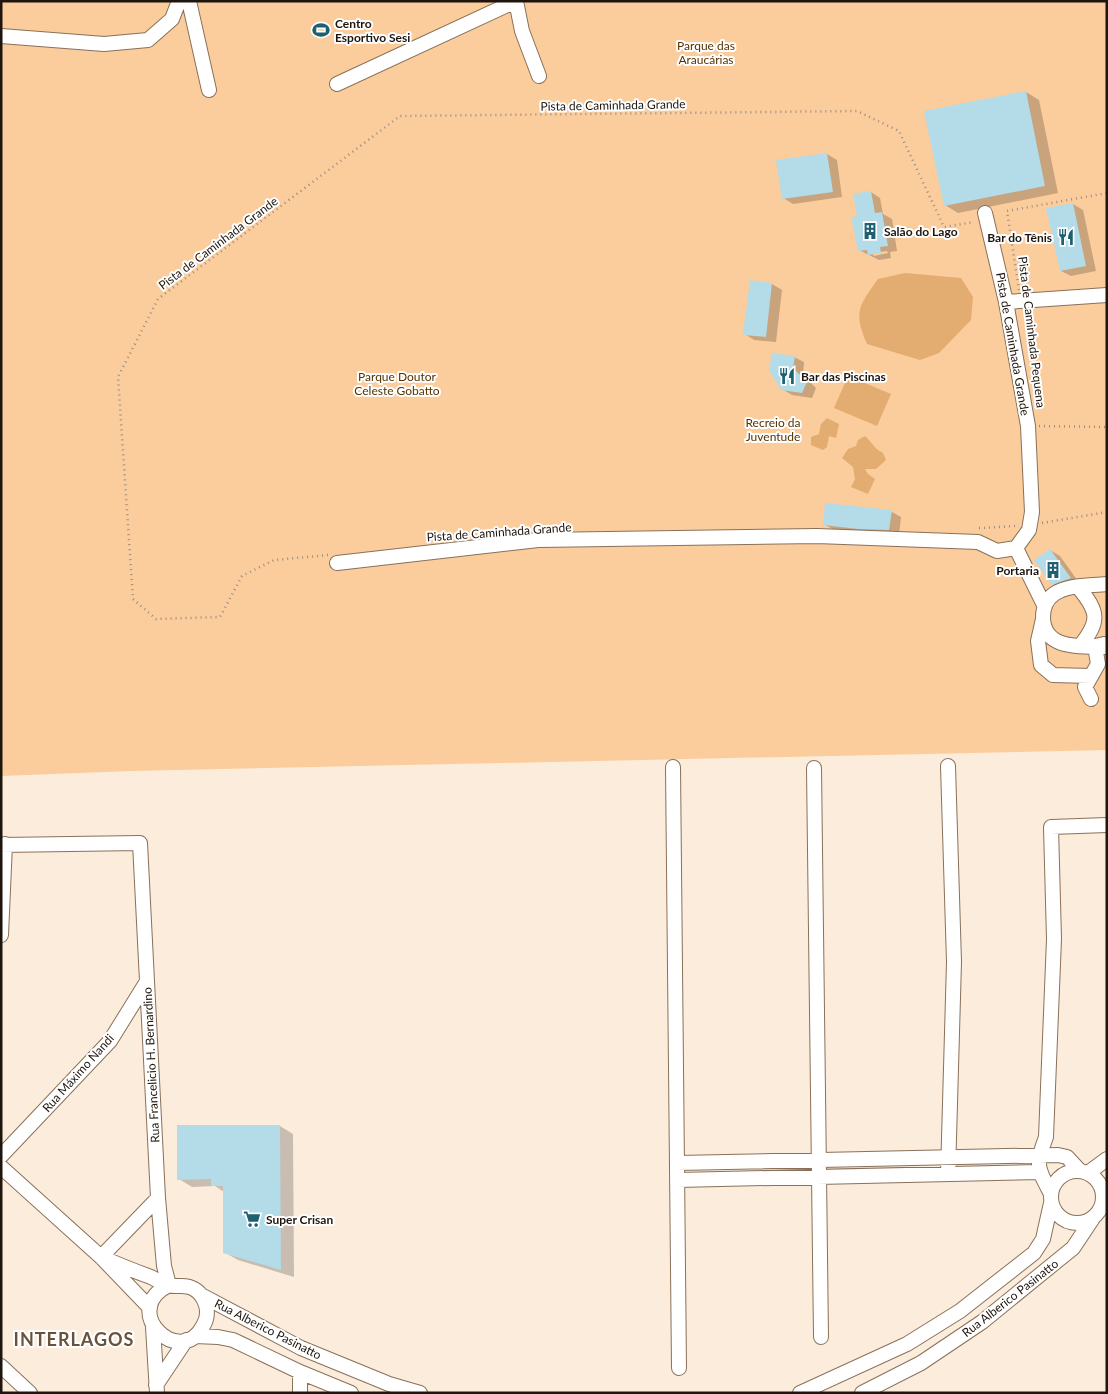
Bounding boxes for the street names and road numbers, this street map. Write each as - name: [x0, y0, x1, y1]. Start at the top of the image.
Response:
- street label: Pista de Caminhada Grande: [540, 96, 686, 114]
- street label: Pista de Caminhada Grande: [155, 193, 281, 293]
- street label: Pista de Caminhada Pequena: [1015, 256, 1049, 408]
- street label: Pista de Caminhada Grande: [993, 271, 1033, 417]
- street label: Pista de Caminhada Grande: [426, 519, 572, 545]
- street label: Rua Francelicio H. Bernardino: [139, 987, 163, 1143]
- street label: Rua Máximo Nandi: [39, 1031, 117, 1115]
- street label: Rua Alberico Pasinatto: [959, 1256, 1061, 1340]
- street label: Rua Alberico Pasinatto: [212, 1296, 324, 1363]

